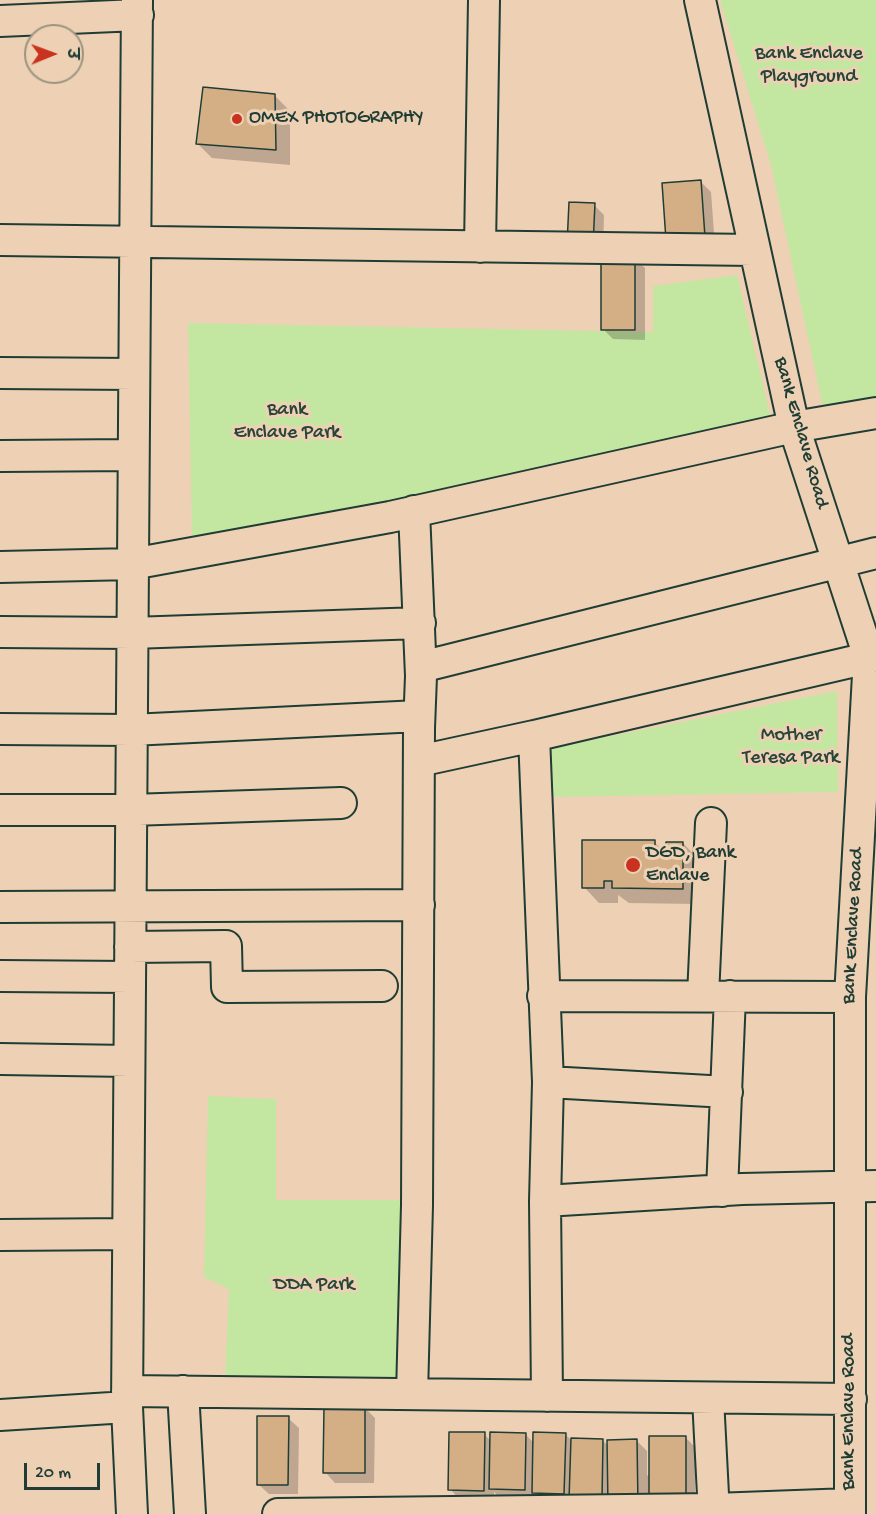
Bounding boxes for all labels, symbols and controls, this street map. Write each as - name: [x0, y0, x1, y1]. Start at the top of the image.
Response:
- north arrow: [24, 24, 84, 84]
- park label: Bank Enclave Playground: [755, 43, 863, 90]
- text: उ: [61, 48, 80, 59]
- place label: OMEX PHOTOGRAPHY: [249, 107, 424, 131]
- marker: OMEX PHOTOGRAPHY: [230, 112, 244, 126]
- street label: Bank Enclave Road: [767, 355, 833, 511]
- park label: Bank Enclave Park: [234, 399, 340, 446]
- park label: Mother Teresa Park: [743, 724, 839, 771]
- place label: DGD, Bank Enclave: [646, 842, 735, 889]
- street label: Bank Enclave Road: [838, 847, 870, 1005]
- marker: DGD, Bank Enclave: [624, 856, 642, 874]
- park label: DDA Park: [274, 1274, 354, 1298]
- street label: Bank Enclave Road: [838, 1334, 862, 1490]
- scale bar: [27, 1451, 104, 1489]
- text: 20 m: [35, 1463, 71, 1484]

